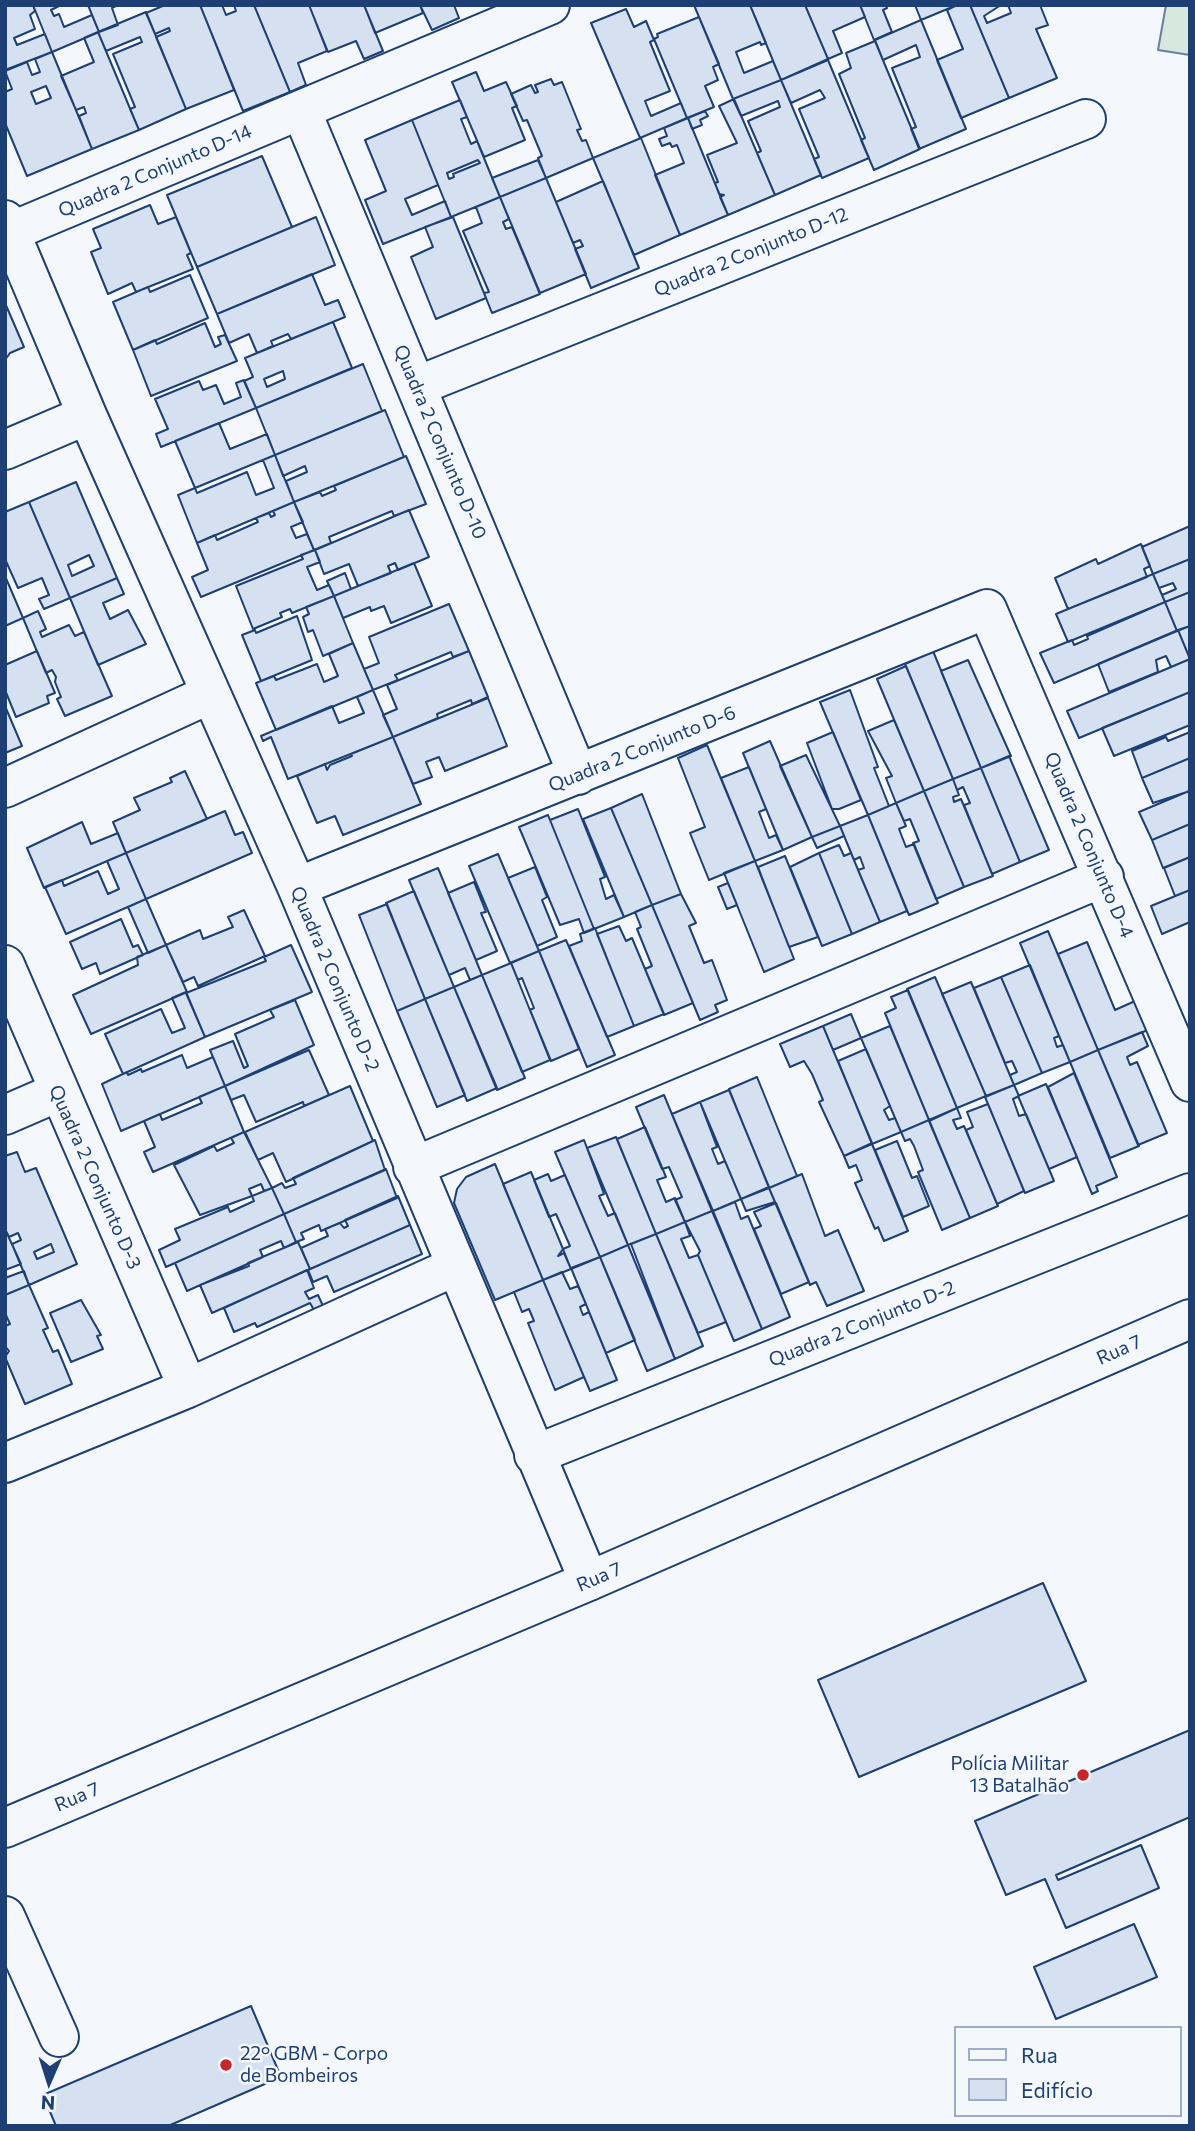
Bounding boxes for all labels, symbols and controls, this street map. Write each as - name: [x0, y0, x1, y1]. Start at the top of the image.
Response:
- street label: Quadra 2 Conjunto D-14: [55, 120, 255, 222]
- street label: Quadra 2 Conjunto D-12: [651, 203, 851, 301]
- street label: Quadra 2 Conjunto D-10: [389, 341, 491, 543]
- street label: Quadra 2 Conjunto D-6: [545, 701, 739, 797]
- street label: Quadra 2 Conjunto D-4: [1039, 749, 1139, 941]
- street label: Quadra 2 Conjunto D-2: [286, 883, 384, 1075]
- street label: Quadra 2 Conjunto D-3: [44, 1081, 146, 1273]
- street label: Quadra 2 Conjunto D-2: [765, 1276, 959, 1372]
- street label: Rua 7: [1093, 1330, 1145, 1370]
- street label: Rua 7: [573, 1557, 625, 1597]
- place label: Polícia Militar 13 Batalhão: [950, 1753, 1069, 1797]
- marker: Polícia Militar 13 Batalhão: [1075, 1767, 1091, 1783]
- street label: Rua 7: [51, 1777, 103, 1817]
- legend: [954, 2026, 1181, 2117]
- text: Rua: [1021, 2042, 1058, 2067]
- place label: 22° GBM - Corpo de Bombeiros: [240, 2043, 388, 2087]
- north arrow: [14, 2047, 84, 2117]
- marker: 22° GBM - Corpo de Bombeiros: [218, 2057, 234, 2073]
- text: Edifício: [1021, 2077, 1093, 2102]
- text: N: [40, 2092, 56, 2115]

